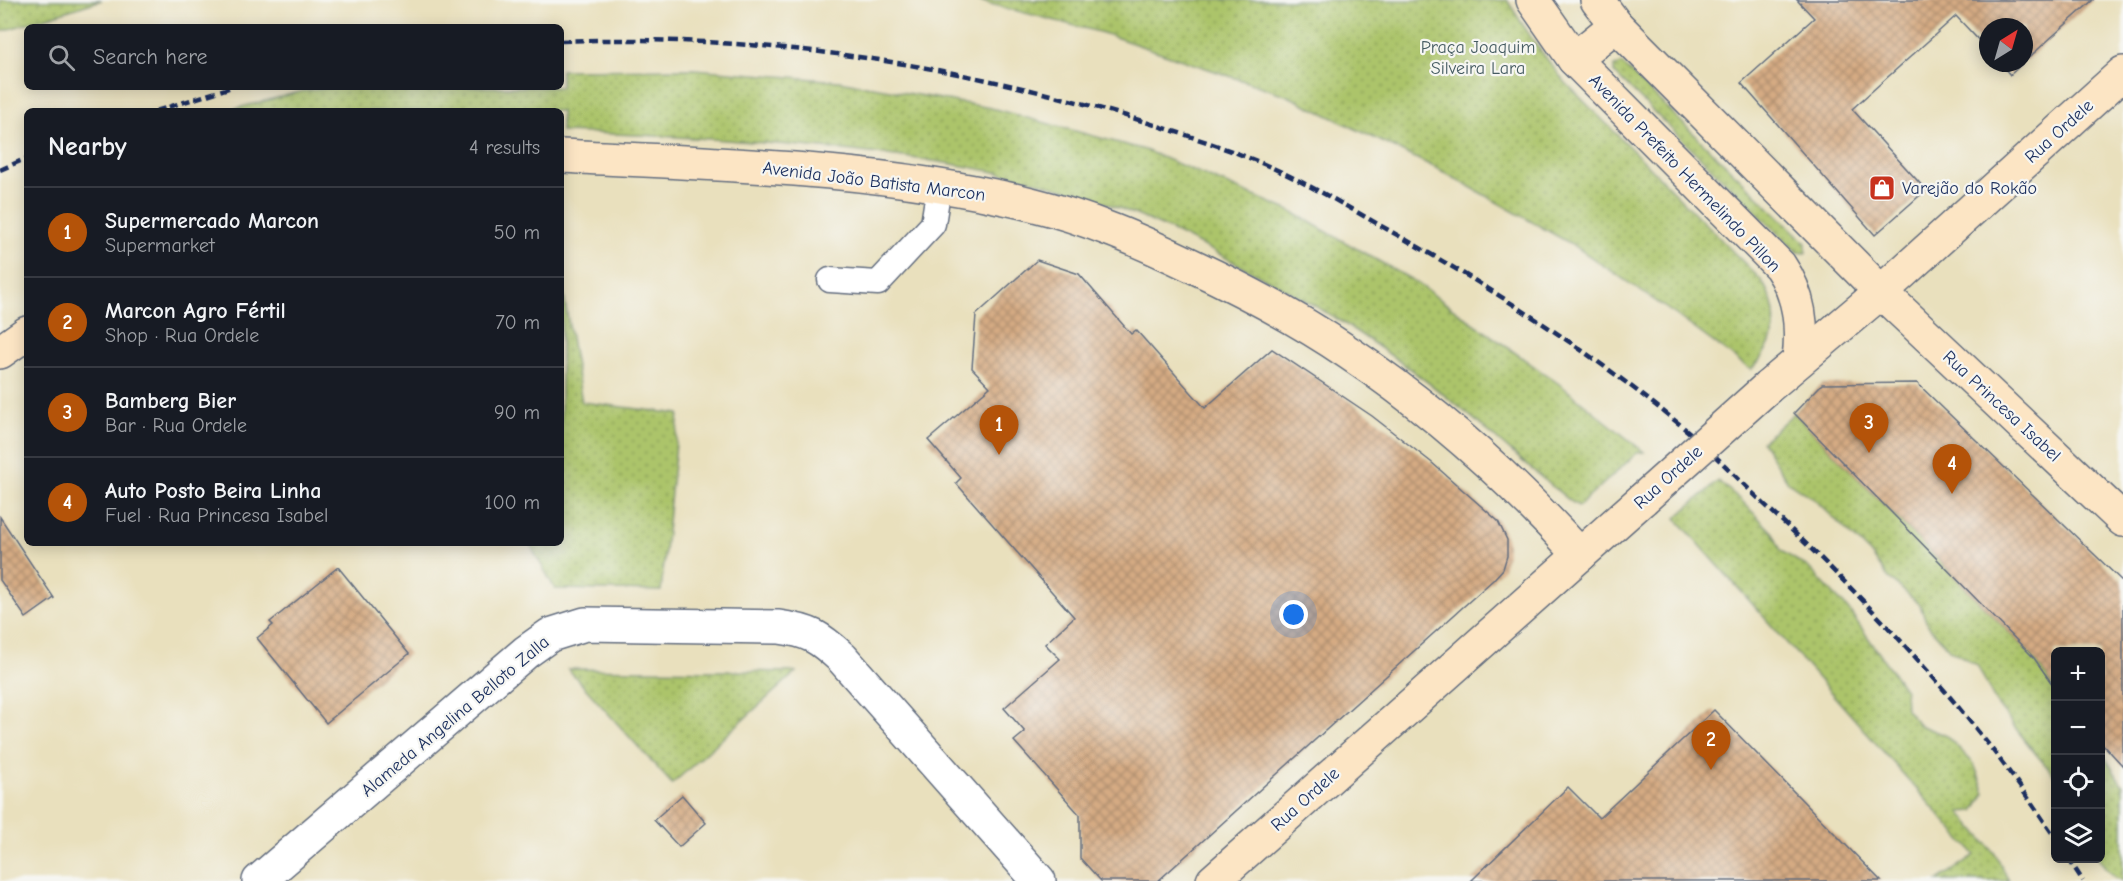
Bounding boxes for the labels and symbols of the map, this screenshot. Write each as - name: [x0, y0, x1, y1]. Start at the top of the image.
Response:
- north arrow: [1979, 18, 2033, 72]
- park label: Praça Joaquim Silveira Lara: [1421, 37, 1535, 79]
- street label: Avenida Prefeito Hermelindo Pillon: [1584, 70, 1785, 277]
- street label: Rua Ordele: [2021, 95, 2098, 168]
- street label: Avenida João Batista Marcon: [761, 157, 987, 206]
- shop icon: Varejão do Rokão: [1867, 173, 1897, 203]
- place label: Varejão do Rokão: [1902, 178, 2037, 199]
- street label: Rua Princesa Isabel: [1938, 346, 2065, 466]
- pin: 3: [1850, 404, 1888, 453]
- pin: 1: [980, 406, 1018, 455]
- street label: Rua Ordele: [1630, 441, 1707, 514]
- pin: 4: [1932, 444, 1972, 494]
- your location: [1279, 600, 1308, 629]
- street label: Alameda Angelina Belloto Zalla: [357, 631, 554, 801]
- pin: 2: [1692, 720, 1730, 770]
- street label: Rua Ordele: [1267, 763, 1344, 836]

